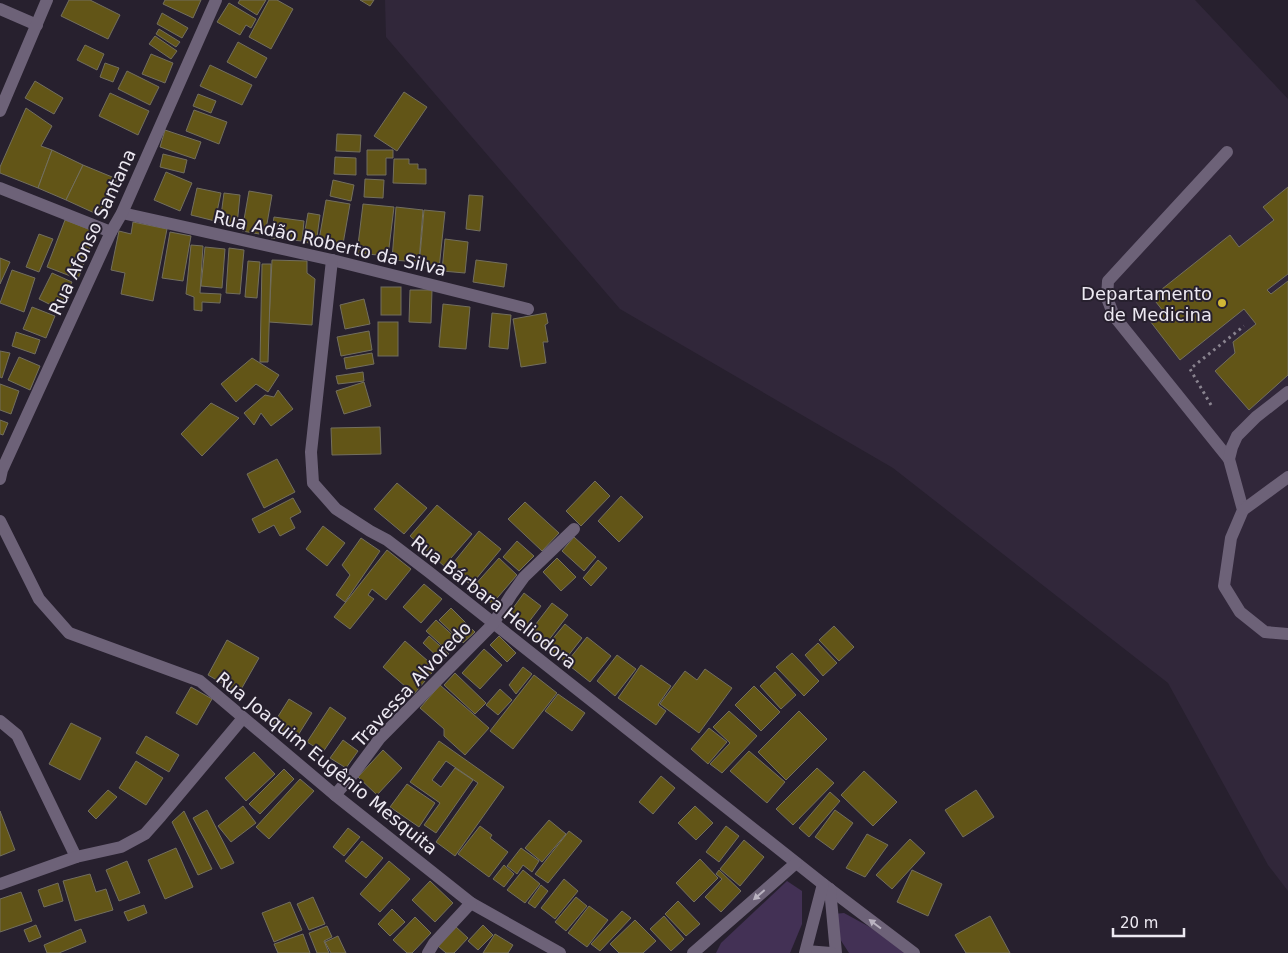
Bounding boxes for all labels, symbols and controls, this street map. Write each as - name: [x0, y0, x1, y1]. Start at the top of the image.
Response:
- street label: Rua Afonso Santana: [44, 146, 140, 318]
- street label: Rua Adão Roberto da Silva: [211, 206, 449, 280]
- place label: Departamento de Medicina: [1081, 283, 1212, 325]
- marker: Departamento de Medicina: [1216, 297, 1228, 309]
- street label: Rua Bárbara Heliodora: [407, 531, 581, 673]
- street label: Travessa Alvoredo: [348, 617, 475, 752]
- street label: Rua Joaquim Eugênio Mesquita: [212, 667, 442, 859]
- one-way arrow: [754, 889, 766, 901]
- scale bar: [1113, 906, 1184, 938]
- text: 20 m: [1120, 914, 1158, 932]
- one-way arrow: [869, 918, 882, 929]

